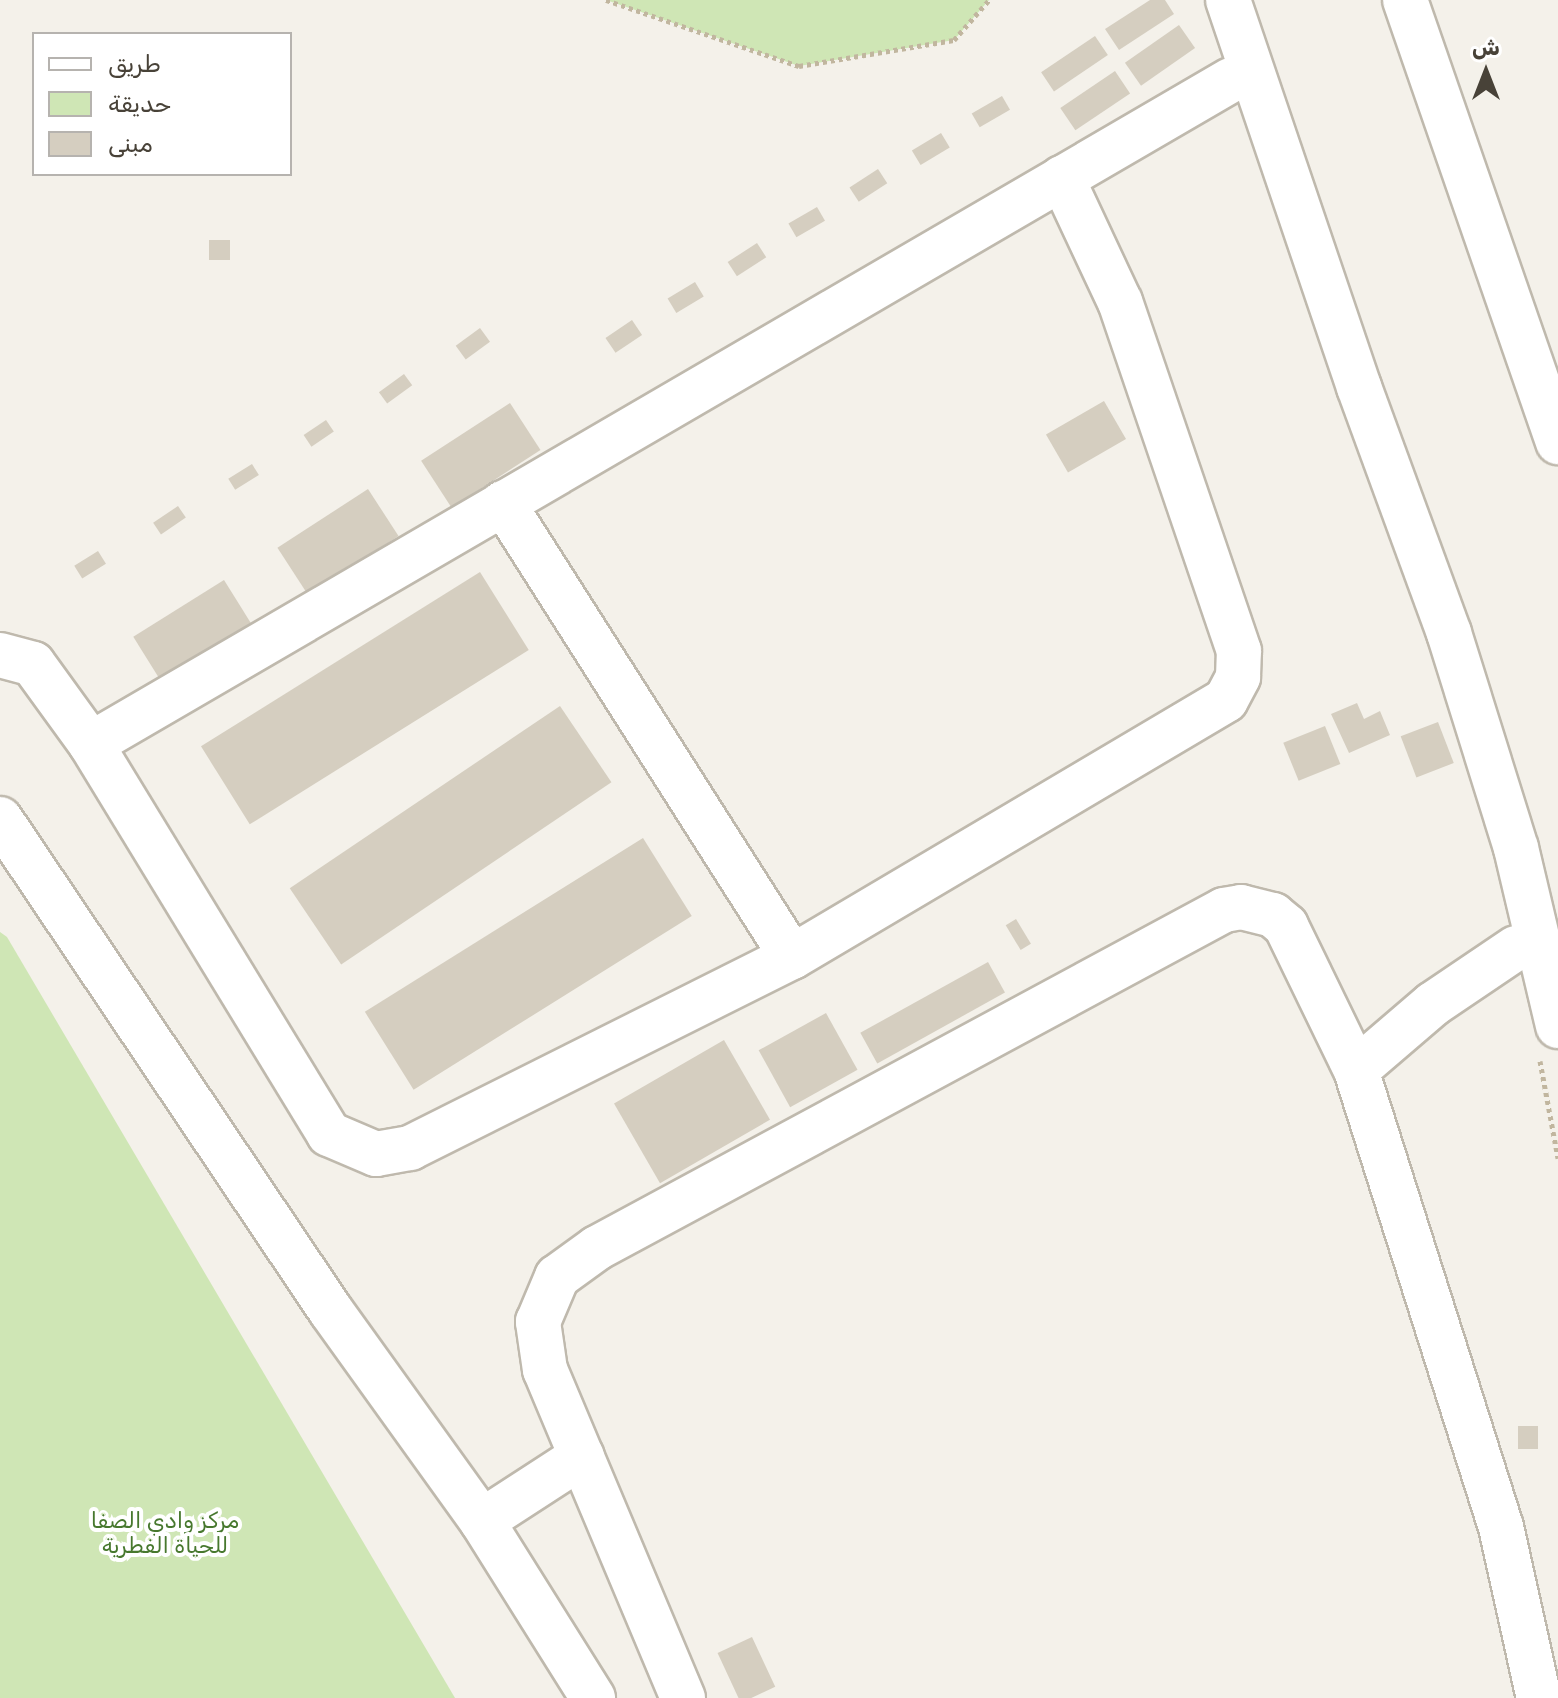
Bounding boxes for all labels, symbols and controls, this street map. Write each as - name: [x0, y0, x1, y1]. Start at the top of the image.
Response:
- legend: [32, 32, 292, 176]
- north arrow: [1446, 32, 1526, 112]
- text: ش: [1472, 34, 1500, 61]
- text: طريق: [108, 50, 161, 78]
- text: حديقة: [108, 90, 171, 118]
- text: مبنى: [108, 130, 153, 158]
- park label: مركز وادي الصفا للحياة الفطرية: [91, 1507, 239, 1558]

